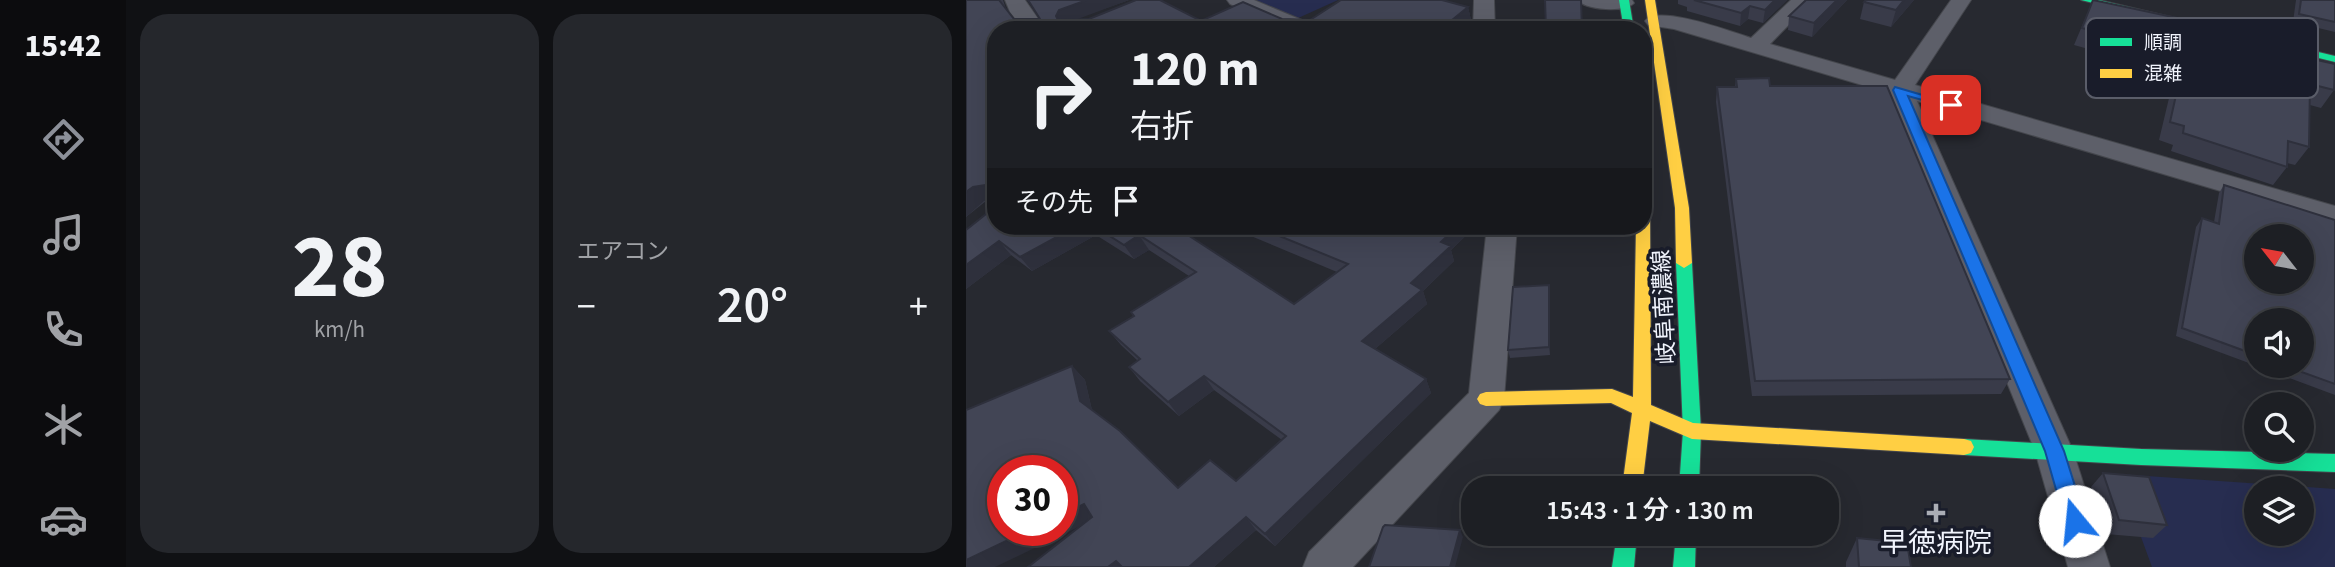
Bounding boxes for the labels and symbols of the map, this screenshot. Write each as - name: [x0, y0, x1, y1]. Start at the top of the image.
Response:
- legend: [2086, 18, 2318, 98]
- text: 順調: [2144, 30, 2182, 57]
- text: 混雑: [2144, 61, 2182, 88]
- pin: [1921, 75, 1981, 135]
- north arrow: [2244, 224, 2314, 294]
- street label: 岐阜南濃線: [1645, 249, 1683, 365]
- speed limit sign: 30: [987, 455, 1078, 546]
- position arrow: [2038, 484, 2112, 558]
- marker: 早徳病院: [1926, 503, 1946, 523]
- place label: 早徳病院: [1880, 523, 1992, 563]

